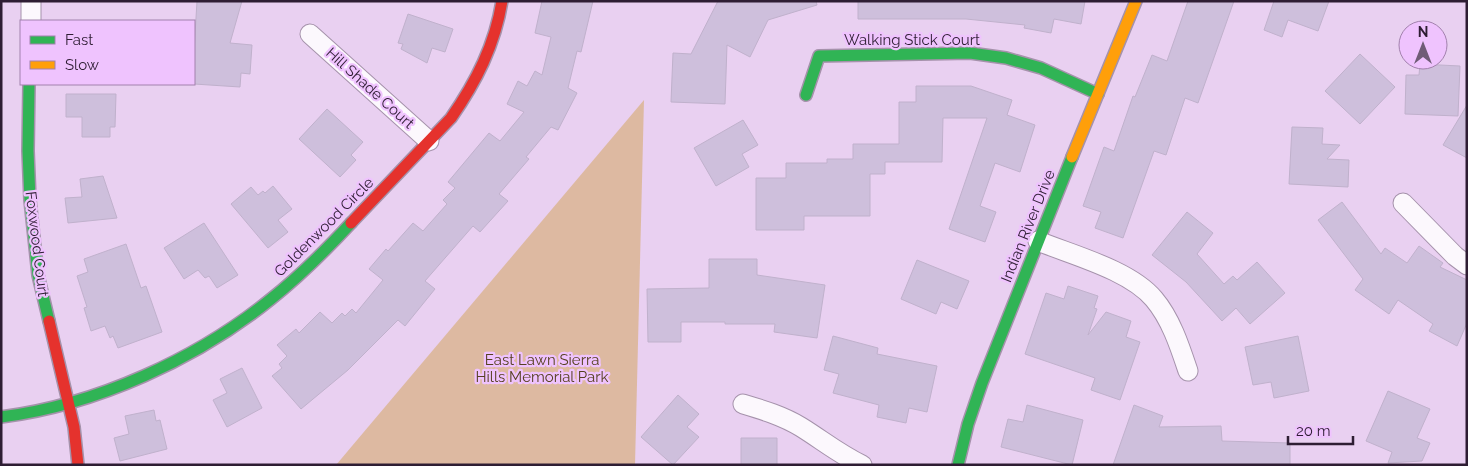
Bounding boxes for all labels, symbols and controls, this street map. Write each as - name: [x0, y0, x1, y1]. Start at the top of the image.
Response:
- legend: [20, 20, 195, 85]
- north arrow: [1398, 20, 1448, 70]
- text: N: [1418, 24, 1428, 40]
- text: Fast: [65, 31, 93, 49]
- street label: Walking Stick Court: [844, 31, 980, 49]
- street label: Hill Shade Court: [322, 44, 418, 132]
- text: Slow: [65, 56, 99, 74]
- street label: Indian River Drive: [997, 167, 1059, 285]
- street label: Goldenwood Circle: [271, 173, 378, 280]
- street label: Foxwood Court: [22, 190, 52, 298]
- park label: East Lawn Sierra Hills Memorial Park: [476, 351, 608, 386]
- scale bar: [1288, 414, 1353, 446]
- text: 20 m: [1296, 422, 1331, 440]

